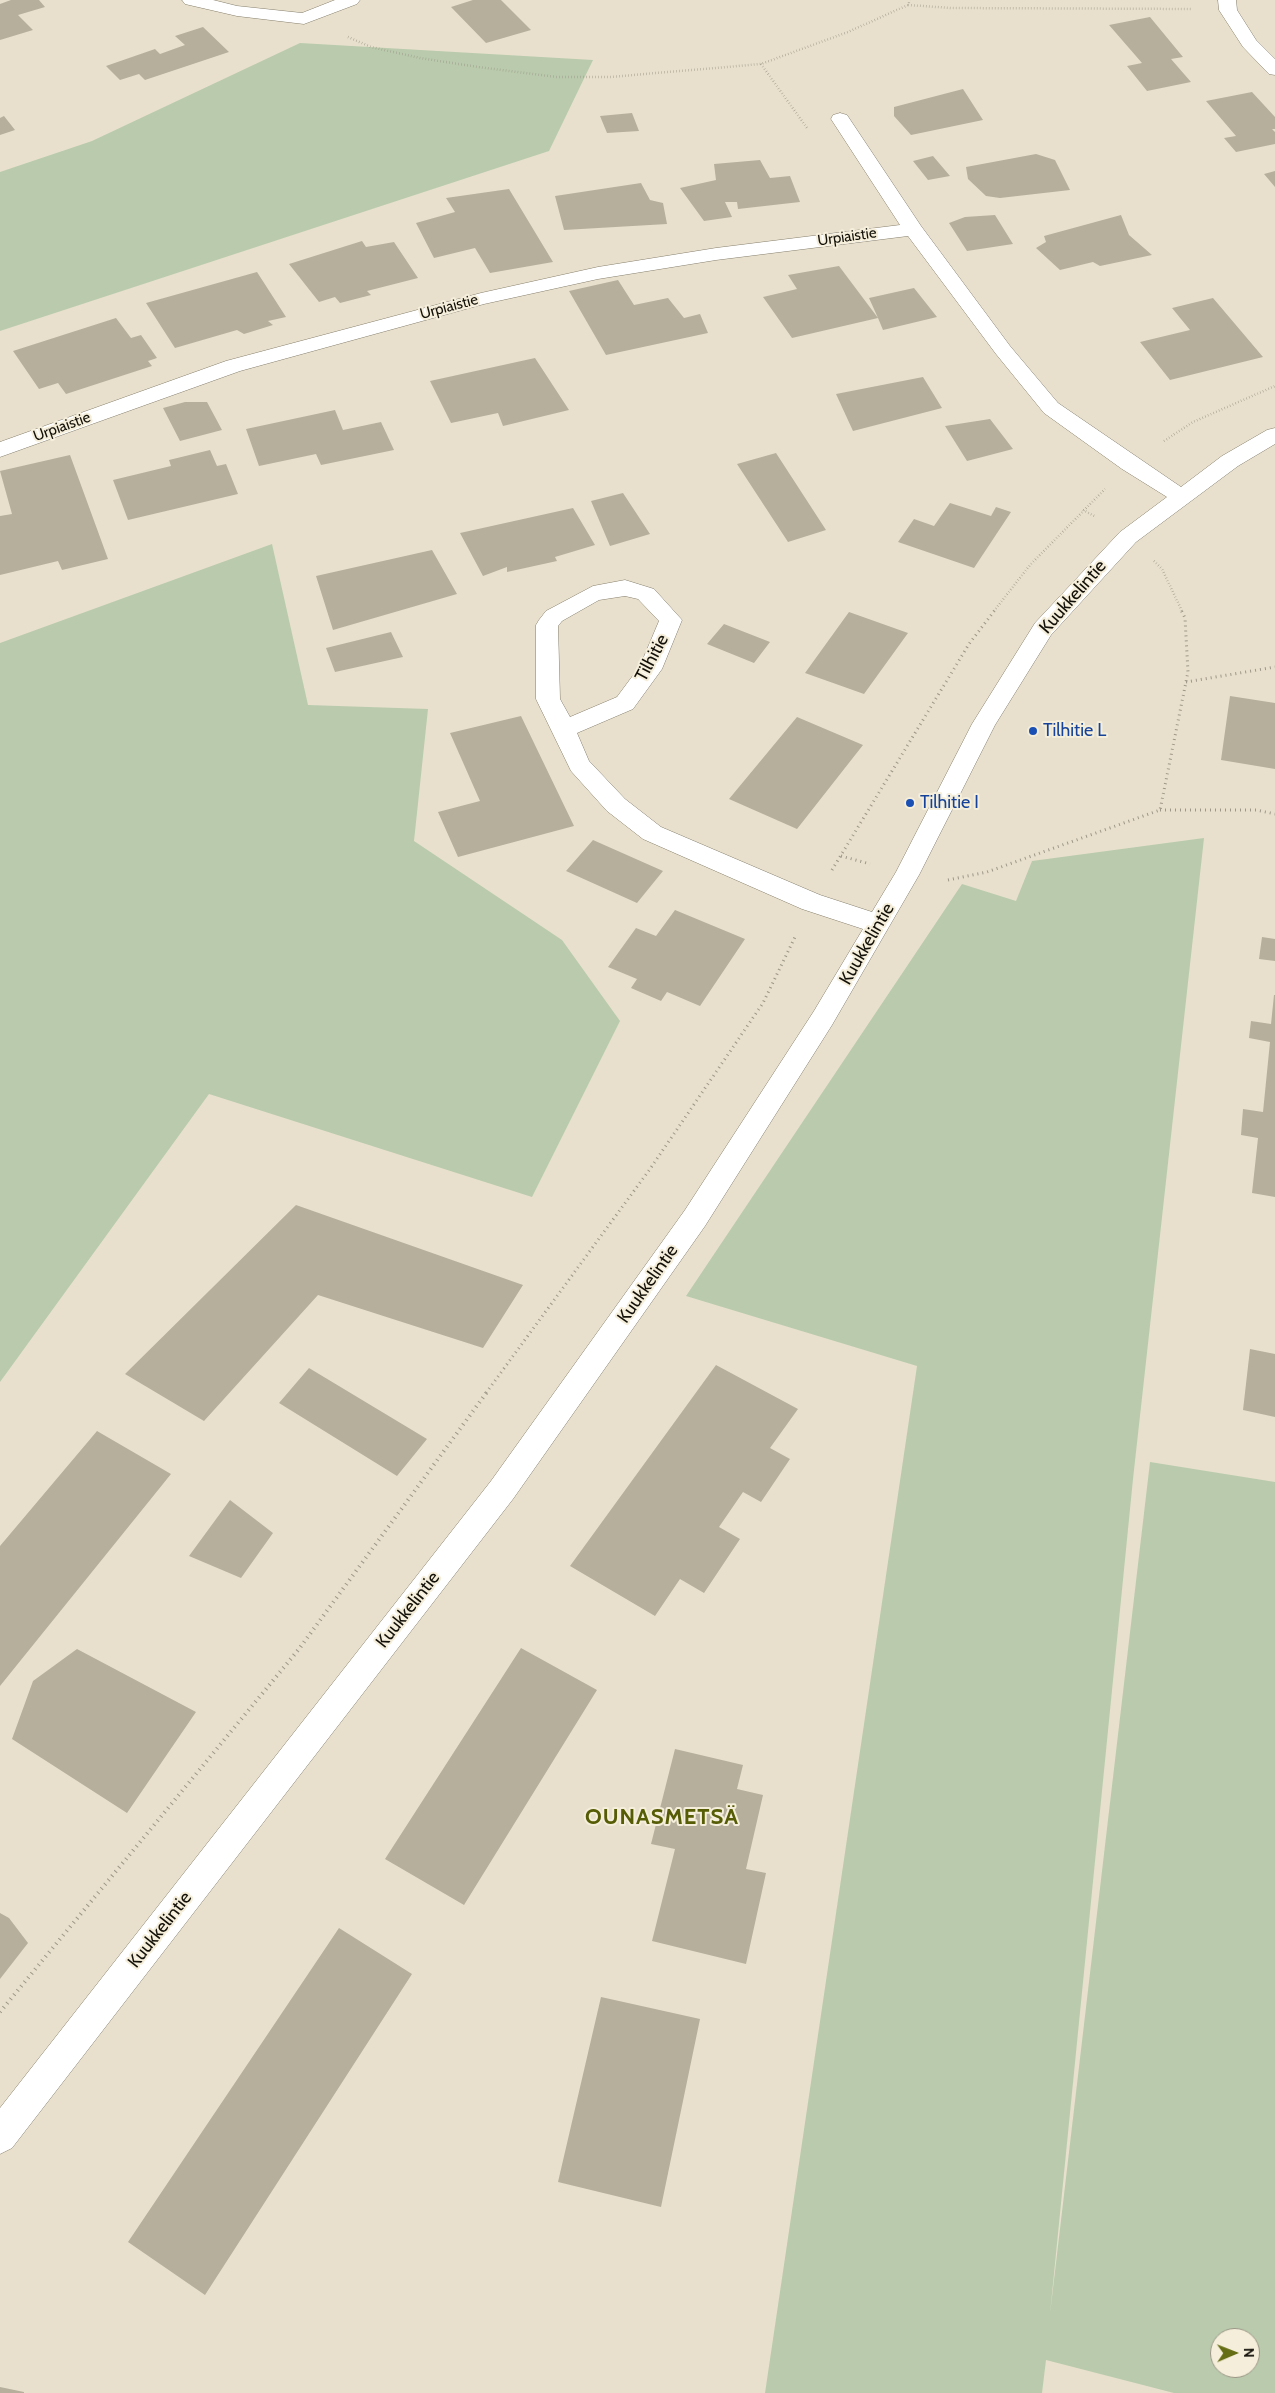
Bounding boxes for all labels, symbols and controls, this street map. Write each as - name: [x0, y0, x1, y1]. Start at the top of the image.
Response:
- street label: Urpiaistie: [816, 224, 878, 250]
- street label: Urpiaistie: [418, 291, 480, 323]
- street label: Urpiaistie: [31, 408, 93, 446]
- street label: Kuukkelintie: [1035, 556, 1111, 638]
- street label: Tilhitie: [631, 631, 673, 685]
- place label: Tilhitie L: [1043, 720, 1106, 742]
- marker: Tilhitie L: [1027, 725, 1039, 737]
- place label: Tilhitie I: [920, 792, 979, 814]
- marker: Tilhitie I: [904, 797, 916, 809]
- street label: Kuukkelintie: [835, 899, 899, 989]
- street label: Kuukkelintie: [613, 1241, 683, 1327]
- street label: Kuukkelintie: [372, 1568, 444, 1652]
- district label: OUNASMETSÄ: [584, 1805, 740, 1831]
- street label: Kuukkelintie: [124, 1888, 196, 1972]
- north arrow: [1210, 2328, 1260, 2378]
- text: N: [1240, 2348, 1258, 2358]

